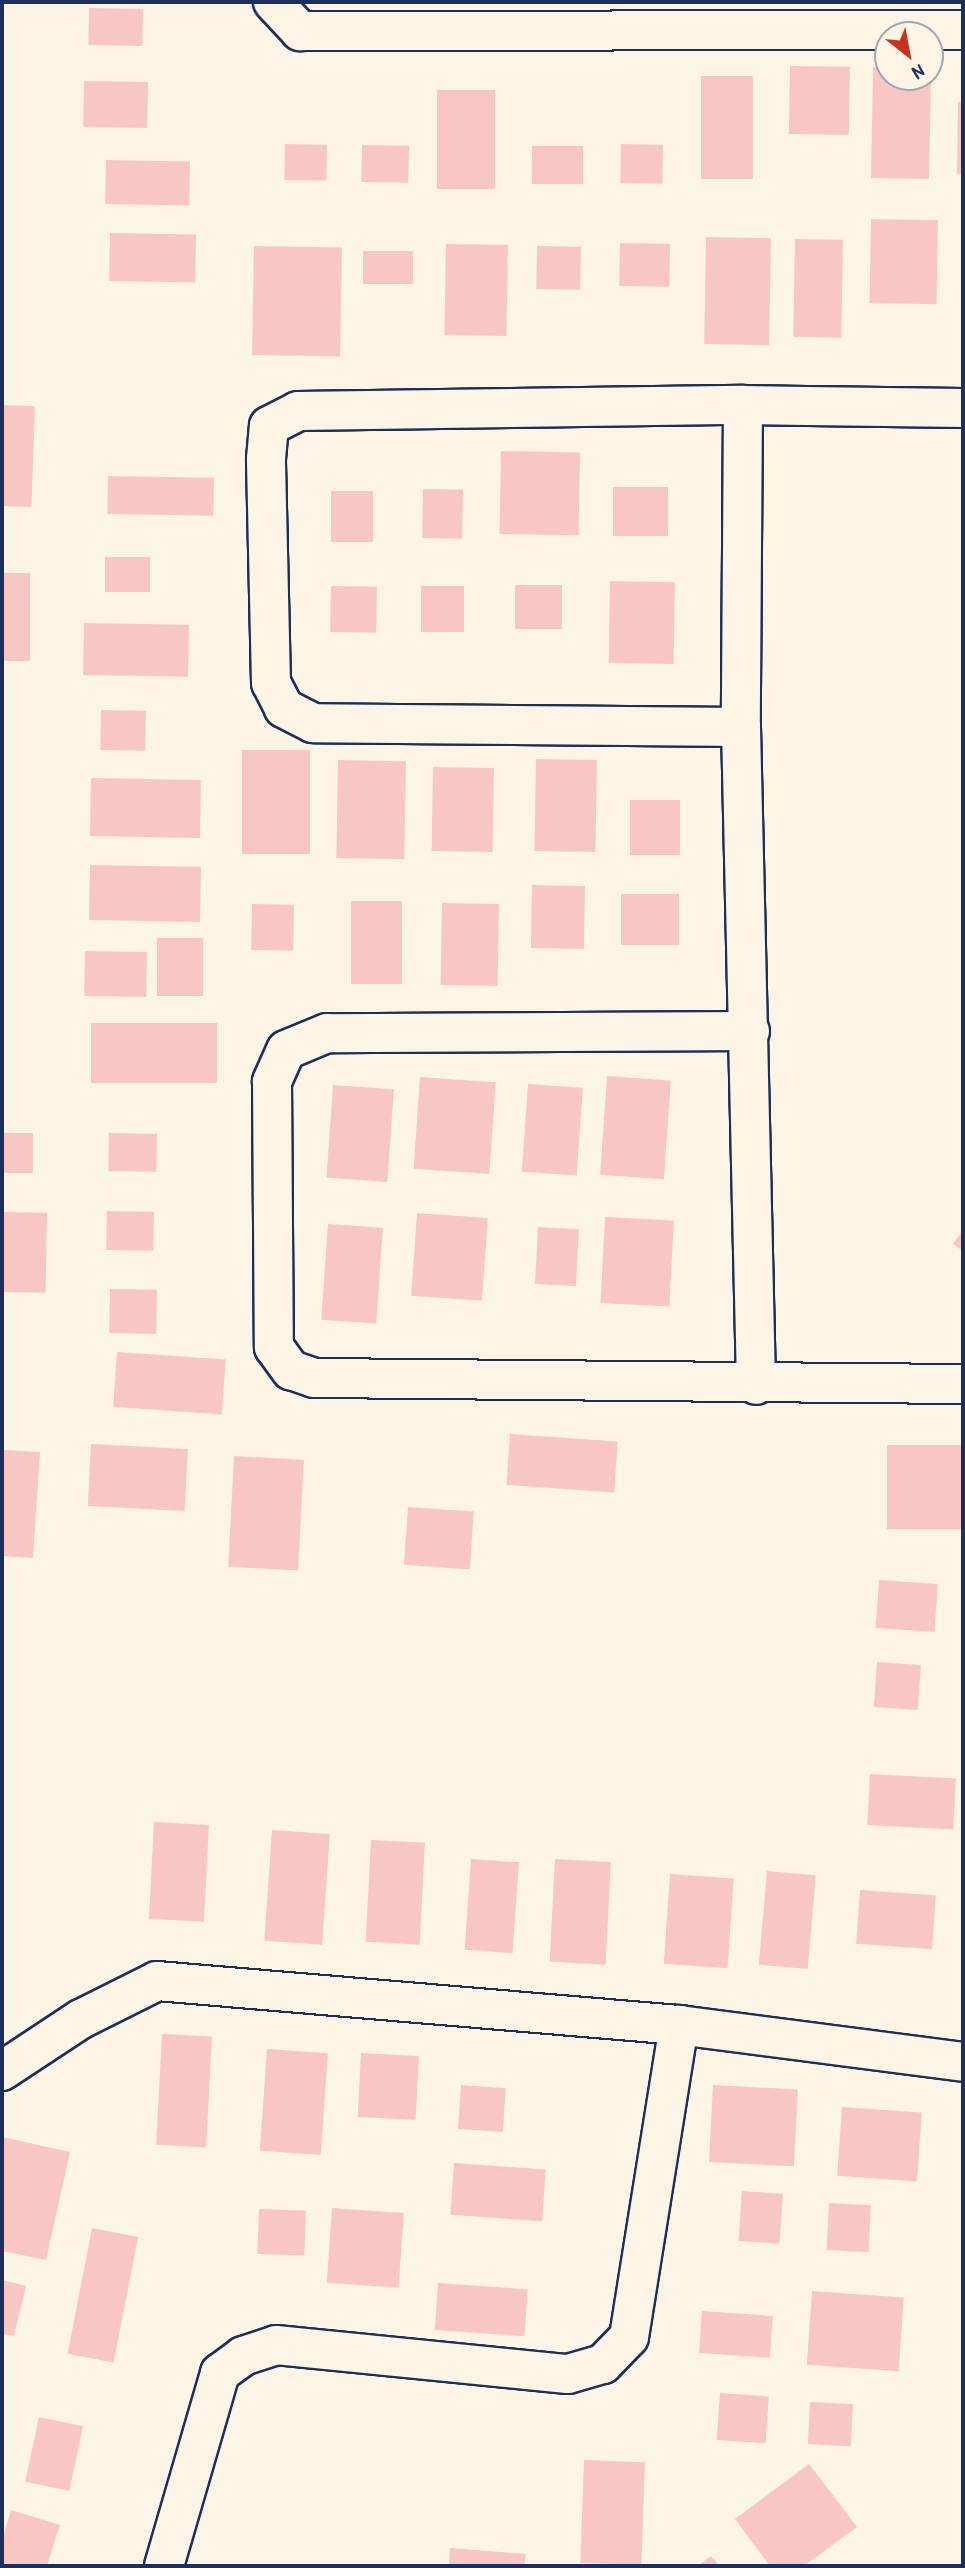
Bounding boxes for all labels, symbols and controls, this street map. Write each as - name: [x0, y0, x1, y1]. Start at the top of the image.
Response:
- north arrow: [874, 21, 944, 91]
- text: N: [908, 59, 930, 86]

